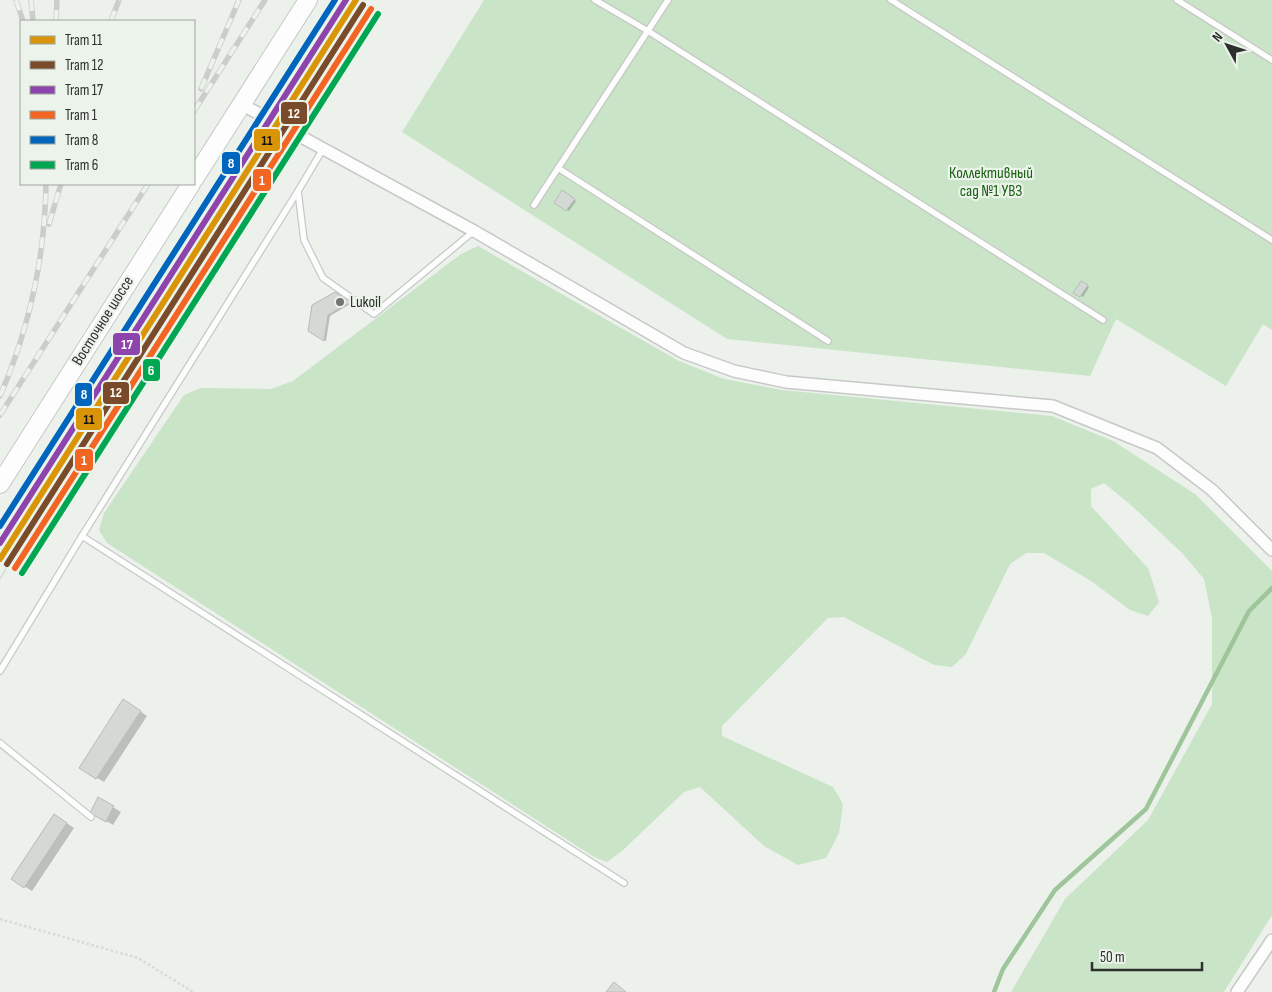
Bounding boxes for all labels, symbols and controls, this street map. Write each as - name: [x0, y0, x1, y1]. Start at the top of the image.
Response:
- legend: [20, 20, 195, 185]
- north arrow: [1202, 20, 1252, 70]
- text: N: [1209, 29, 1226, 45]
- text: Tram 11: [65, 31, 103, 50]
- text: Tram 12: [65, 56, 103, 75]
- text: Tram 17: [65, 81, 103, 100]
- line badge: 12: [280, 101, 308, 125]
- text: 12: [288, 105, 300, 122]
- text: Tram 1: [65, 106, 98, 125]
- line badge: 11: [253, 128, 281, 152]
- text: Tram 8: [65, 131, 98, 150]
- text: 11: [262, 132, 273, 149]
- line badge: 8: [221, 151, 241, 175]
- text: 8: [228, 155, 235, 172]
- text: Tram 6: [65, 156, 98, 175]
- park label: Коллективный сад №1 УВЗ: [949, 164, 1033, 201]
- line badge: 1: [252, 168, 272, 192]
- text: 1: [259, 172, 265, 189]
- street label: Восточное шоссе: [68, 273, 138, 369]
- place label: Lukoil: [350, 293, 381, 312]
- marker: Lukoil: [334, 296, 346, 308]
- line badge: 17: [112, 332, 141, 356]
- text: 17: [121, 336, 134, 353]
- line badge: 6: [142, 358, 161, 382]
- text: 6: [148, 362, 155, 379]
- line badge: 12: [102, 381, 130, 405]
- line badge: 8: [74, 382, 93, 407]
- text: 12: [110, 384, 122, 401]
- text: 8: [81, 386, 88, 403]
- line badge: 11: [75, 407, 103, 431]
- text: 11: [84, 411, 95, 428]
- line badge: 1: [74, 448, 94, 472]
- text: 1: [81, 452, 87, 469]
- scale bar: [1092, 940, 1202, 972]
- text: 50 m: [1100, 948, 1125, 967]

